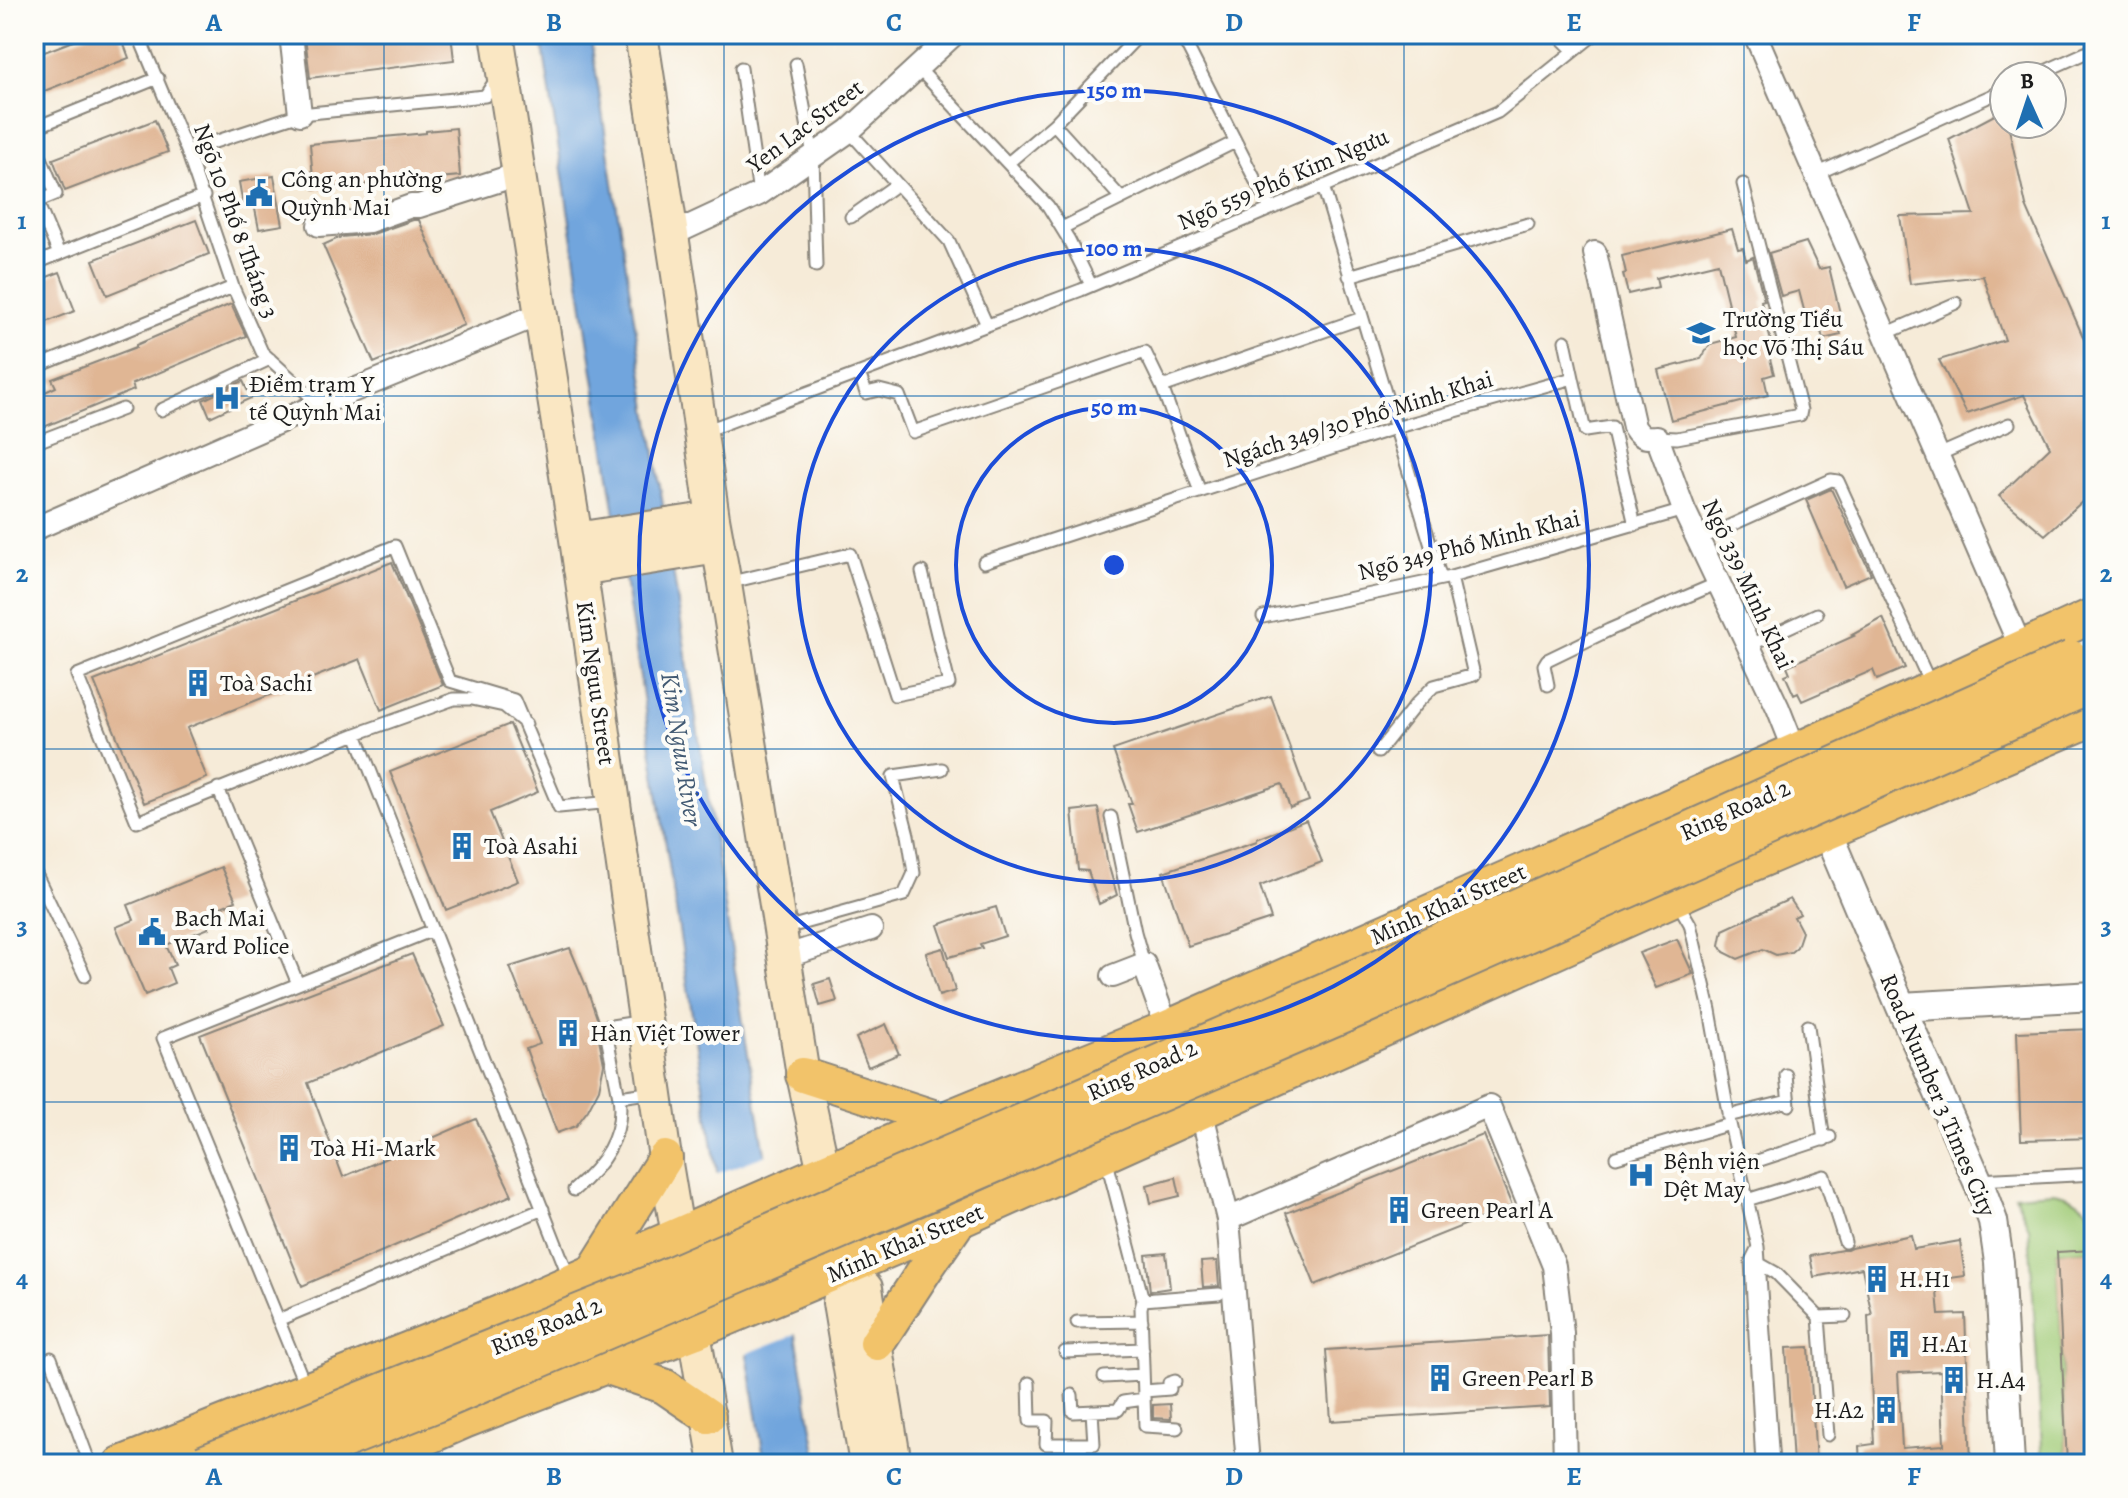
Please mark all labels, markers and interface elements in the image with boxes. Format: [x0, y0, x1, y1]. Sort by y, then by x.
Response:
text: A [205, 5, 223, 40]
text: B [546, 5, 562, 40]
text: C [886, 5, 902, 40]
text: D [1225, 5, 1243, 40]
text: E [1566, 5, 1582, 40]
text: F [1907, 5, 1921, 40]
north arrow [1988, 60, 2068, 140]
text: B [2019, 66, 2035, 96]
street label: Yen Lac Street [740, 72, 870, 181]
text: 150 m [1086, 74, 1142, 106]
street label: Ngõ 10 Phố 8 Tháng 3 [186, 119, 286, 323]
street label: Ngõ 559 Phố Kim Ngưu [1173, 120, 1393, 238]
place label: Công an phường Quỳnh Mai [281, 163, 443, 223]
public building icon: Công an phường Quỳnh Mai [244, 178, 274, 208]
text: 1 [17, 203, 27, 238]
text: 1 [2101, 203, 2111, 238]
text: 100 m [1085, 232, 1143, 264]
place label: Trường Tiểu học Võ Thị Sáu [1723, 303, 1864, 363]
school or university icon: Trường Tiểu học Võ Thị Sáu [1686, 318, 1716, 348]
street label: Ngách 349/30 Phố Minh Khai [1219, 363, 1497, 475]
place label: Điểm trạm Y tế Quỳnh Mai [249, 368, 382, 428]
hospital icon: Điểm trạm Y tế Quỳnh Mai [212, 383, 242, 413]
text: 50 m [1091, 391, 1137, 423]
street label: Ngõ 339 Minh Khai [1694, 494, 1802, 674]
street label: Ngõ 349 Phố Minh Khai [1354, 502, 1584, 588]
centre of rings [1100, 551, 1128, 579]
text: 2 [16, 556, 29, 591]
text: 2 [2100, 556, 2113, 591]
street label: Kim Nguu Street [569, 599, 623, 767]
place label: Toà Sachi [220, 667, 313, 699]
building icon: Toà Sachi [183, 668, 213, 698]
water label: Kim Nguu River [652, 670, 711, 830]
street label: Ring Road 2 [1675, 772, 1795, 848]
place label: Toà Asahi [484, 830, 578, 862]
building icon: Toà Asahi [447, 831, 477, 861]
street label: Minh Khai Street [1365, 855, 1531, 953]
place label: Bach Mai Ward Police [173, 902, 290, 962]
text: 3 [16, 908, 28, 943]
text: 3 [2100, 908, 2112, 943]
public building icon: Bach Mai Ward Police [137, 917, 167, 947]
street label: Road Number 3 Times City [1872, 969, 2004, 1222]
place label: Hàn Việt Tower [590, 1017, 740, 1049]
building icon: Hàn Việt Tower [553, 1018, 583, 1048]
street label: Ring Road 2 [1082, 1032, 1202, 1108]
place label: Toà Hi-Mark [311, 1132, 436, 1164]
building icon: Toà Hi-Mark [274, 1133, 304, 1163]
place label: Bệnh viện Dệt May [1663, 1145, 1760, 1205]
hospital icon: Bệnh viện Dệt May [1626, 1160, 1656, 1190]
place label: Green Pearl A [1421, 1194, 1554, 1226]
building icon: Green Pearl A [1384, 1195, 1414, 1225]
street label: Minh Khai Street [822, 1196, 988, 1290]
text: 4 [16, 1261, 28, 1296]
text: 4 [2100, 1261, 2112, 1296]
place label: H.H1 [1899, 1263, 1950, 1295]
building icon: H.H1 [1862, 1264, 1892, 1294]
street label: Ring Road 2 [486, 1289, 606, 1363]
place label: H.A1 [1921, 1328, 1968, 1360]
building icon: H.A1 [1884, 1329, 1914, 1359]
place label: Green Pearl B [1462, 1362, 1594, 1394]
building icon: Green Pearl B [1425, 1363, 1455, 1393]
place label: H.A4 [1976, 1364, 2026, 1396]
building icon: H.A4 [1939, 1365, 1969, 1395]
place label: H.A2 [1814, 1394, 1864, 1426]
building icon: H.A2 [1871, 1395, 1901, 1425]
text: A [205, 1459, 223, 1494]
text: B [546, 1459, 562, 1494]
text: C [886, 1459, 902, 1494]
text: D [1225, 1459, 1243, 1494]
text: E [1566, 1459, 1582, 1494]
text: F [1907, 1459, 1921, 1494]

